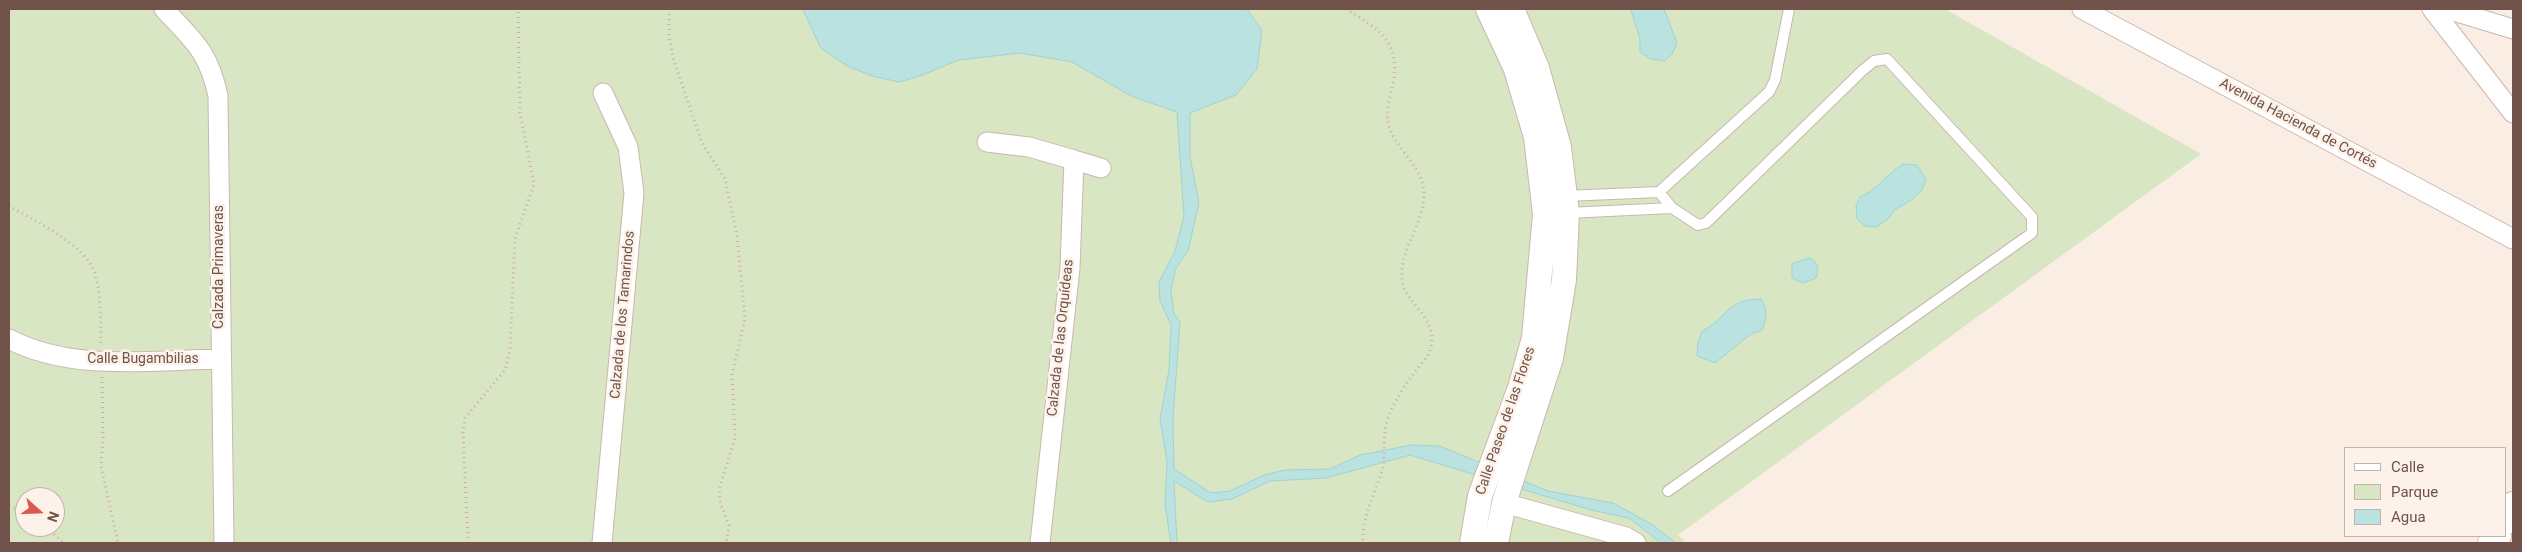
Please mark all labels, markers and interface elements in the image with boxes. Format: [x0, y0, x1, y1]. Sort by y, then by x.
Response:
street label: Avenida Hacienda de Cortés [2216, 75, 2380, 173]
street label: Calzada Primaveras [211, 205, 227, 329]
street label: Calzada de los Tamarindos [607, 230, 639, 400]
street label: Calzada de las Orquídeas [1044, 259, 1078, 417]
street label: Calle Paseo de las Flores [1473, 345, 1539, 497]
street label: Calle Bugambilias [87, 351, 199, 367]
legend [2344, 447, 2507, 537]
text: Calle [2391, 458, 2424, 476]
text: Parque [2391, 483, 2438, 501]
north arrow [15, 487, 65, 537]
text: Agua [2391, 508, 2426, 526]
text: N [44, 509, 62, 524]

